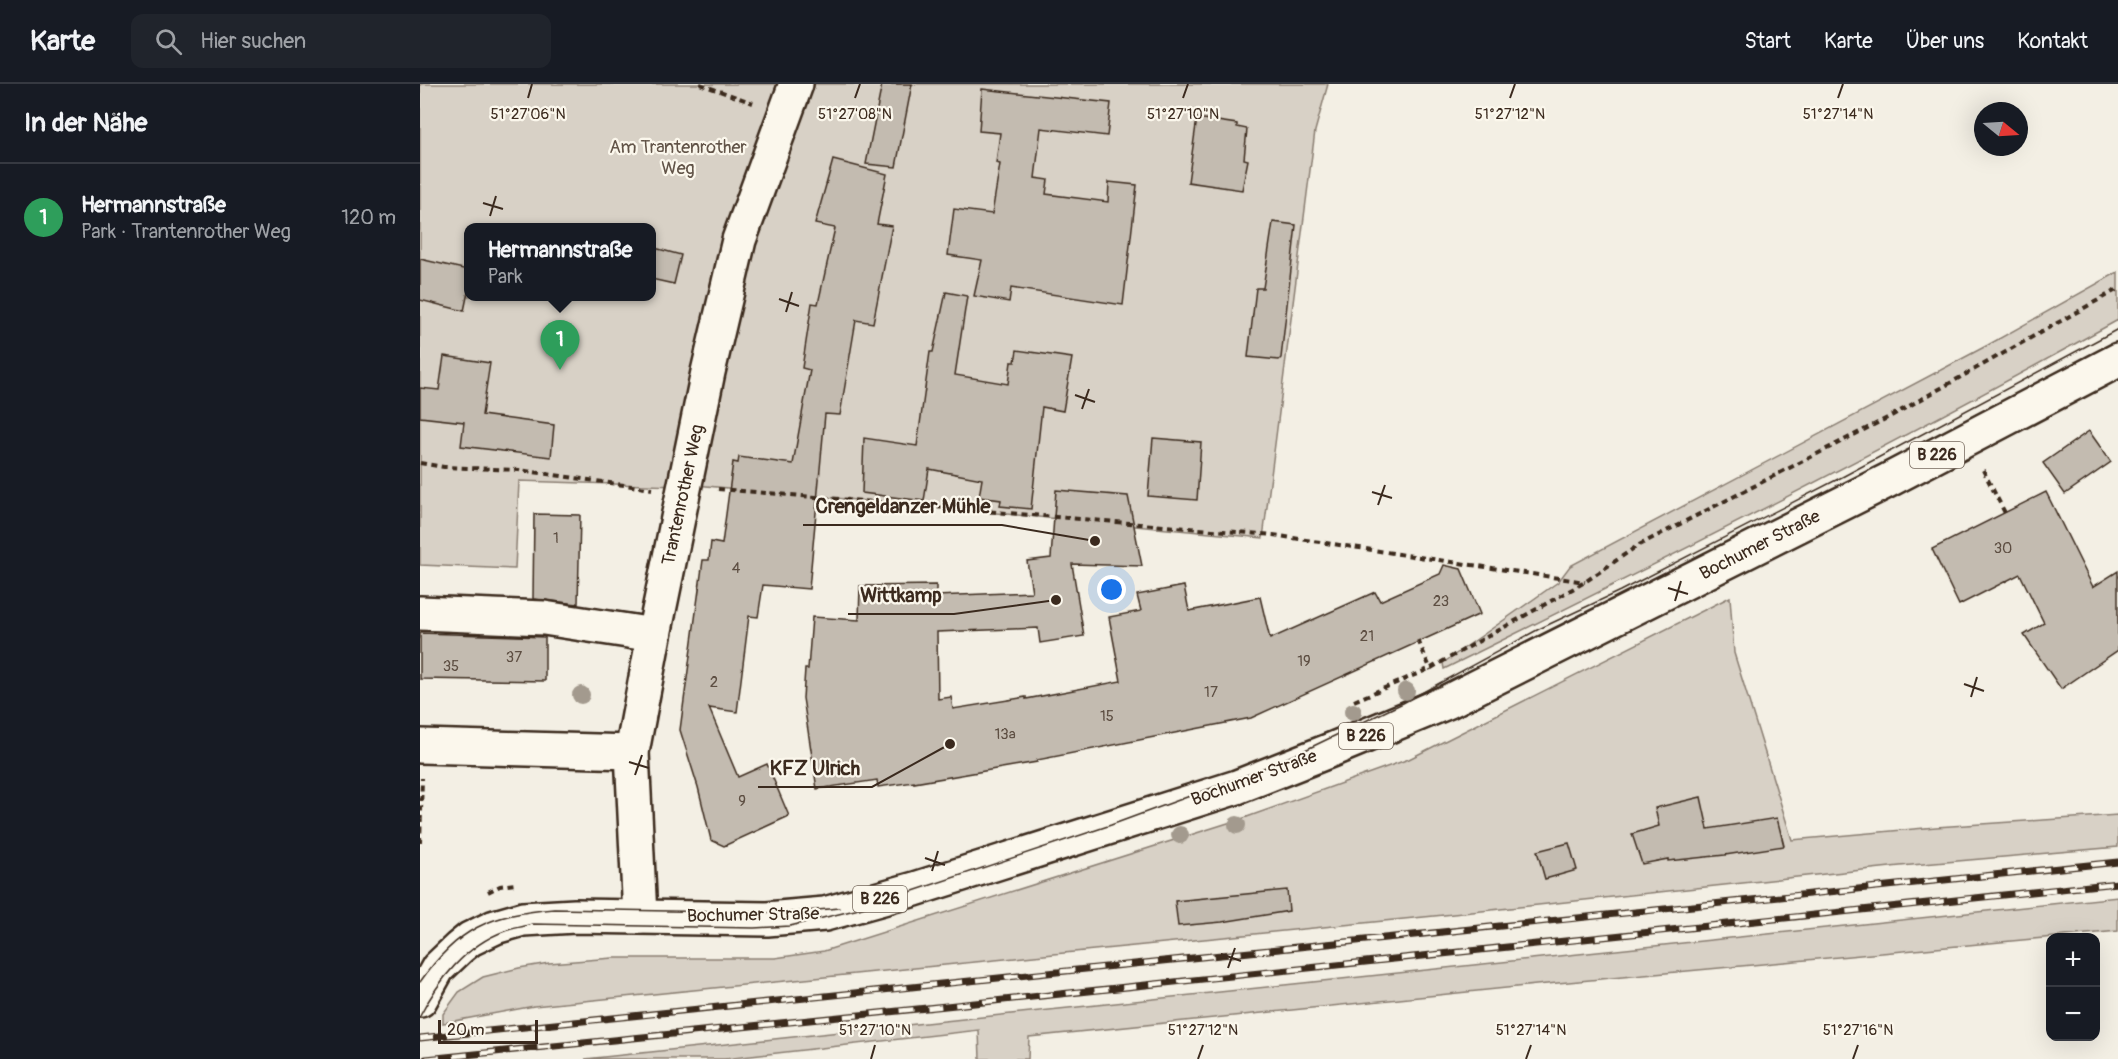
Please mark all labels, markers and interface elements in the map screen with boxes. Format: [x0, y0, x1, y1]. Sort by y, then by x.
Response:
search box [131, 14, 551, 68]
text: Karte [30, 24, 95, 59]
icon: search [152, 25, 185, 58]
text: Hier suchen [200, 27, 306, 55]
text: Start [1745, 28, 1791, 55]
text: Karte [1824, 28, 1873, 55]
text: Über uns [1906, 28, 1984, 55]
text: Kontakt [2017, 28, 2088, 55]
north arrow [1974, 102, 2028, 156]
text: 51°27'06"N [490, 105, 566, 124]
text: 51°27'08"N [818, 105, 892, 124]
text: 51°27'10"N [1147, 105, 1219, 124]
text: 51°27'12"N [1475, 105, 1545, 124]
text: 51°27'14"N [1803, 105, 1873, 124]
text: In der Nähe [24, 107, 147, 139]
park label: Am Trantenrother Weg [609, 136, 747, 180]
text: Hermannstraße [81, 191, 226, 219]
text: 1 [40, 205, 47, 230]
text: 120 m [341, 205, 396, 230]
text: Park · Trantenrother Weg [81, 219, 291, 244]
popup [464, 223, 656, 301]
text: Hermannstraße [488, 236, 632, 264]
text: Park [488, 264, 523, 289]
pin: 1 [540, 320, 580, 370]
street label: Trantenrother Weg [657, 422, 709, 568]
road number: B 226 [1910, 442, 1964, 468]
callout: Crengeldanzer Mühle [803, 487, 1002, 525]
text: Crengeldanzer Mühle [816, 494, 992, 519]
street label: Bochumer Straße [1696, 505, 1824, 585]
house number: 1 [553, 529, 559, 548]
house number: 30 [1994, 539, 2012, 558]
house number: 4 [732, 559, 741, 578]
your location [1097, 575, 1126, 604]
callout: Wittkamp [848, 576, 954, 614]
text: Wittkamp [860, 583, 942, 608]
house number: 23 [1433, 592, 1449, 611]
house number: 21 [1360, 627, 1374, 646]
house number: 37 [506, 648, 522, 667]
house number: 19 [1297, 652, 1311, 671]
house number: 35 [443, 657, 459, 676]
house number: 2 [710, 673, 718, 692]
house number: 17 [1204, 683, 1218, 702]
house number: 15 [1100, 707, 1114, 726]
road number: B 226 [1339, 723, 1393, 749]
house number: 13a [994, 725, 1016, 744]
street label: Bochumer Straße [1188, 745, 1320, 811]
callout: KFZ Ulrich [758, 749, 872, 787]
text: KFZ Ulrich [770, 756, 860, 781]
house number: 9 [738, 792, 746, 811]
road number: B 226 [853, 886, 907, 912]
street label: Bochumer Straße [687, 902, 820, 928]
map controls [2046, 933, 2100, 1041]
button: + [2046, 933, 2100, 987]
button: − [2046, 987, 2100, 1041]
scale bar [438, 1017, 538, 1044]
text: 20 m [447, 1020, 485, 1040]
text: 51°27'10"N [839, 1021, 911, 1040]
text: 51°27'12"N [1168, 1021, 1238, 1040]
text: 51°27'14"N [1496, 1021, 1566, 1040]
text: 51°27'16"N [1823, 1021, 1893, 1040]

